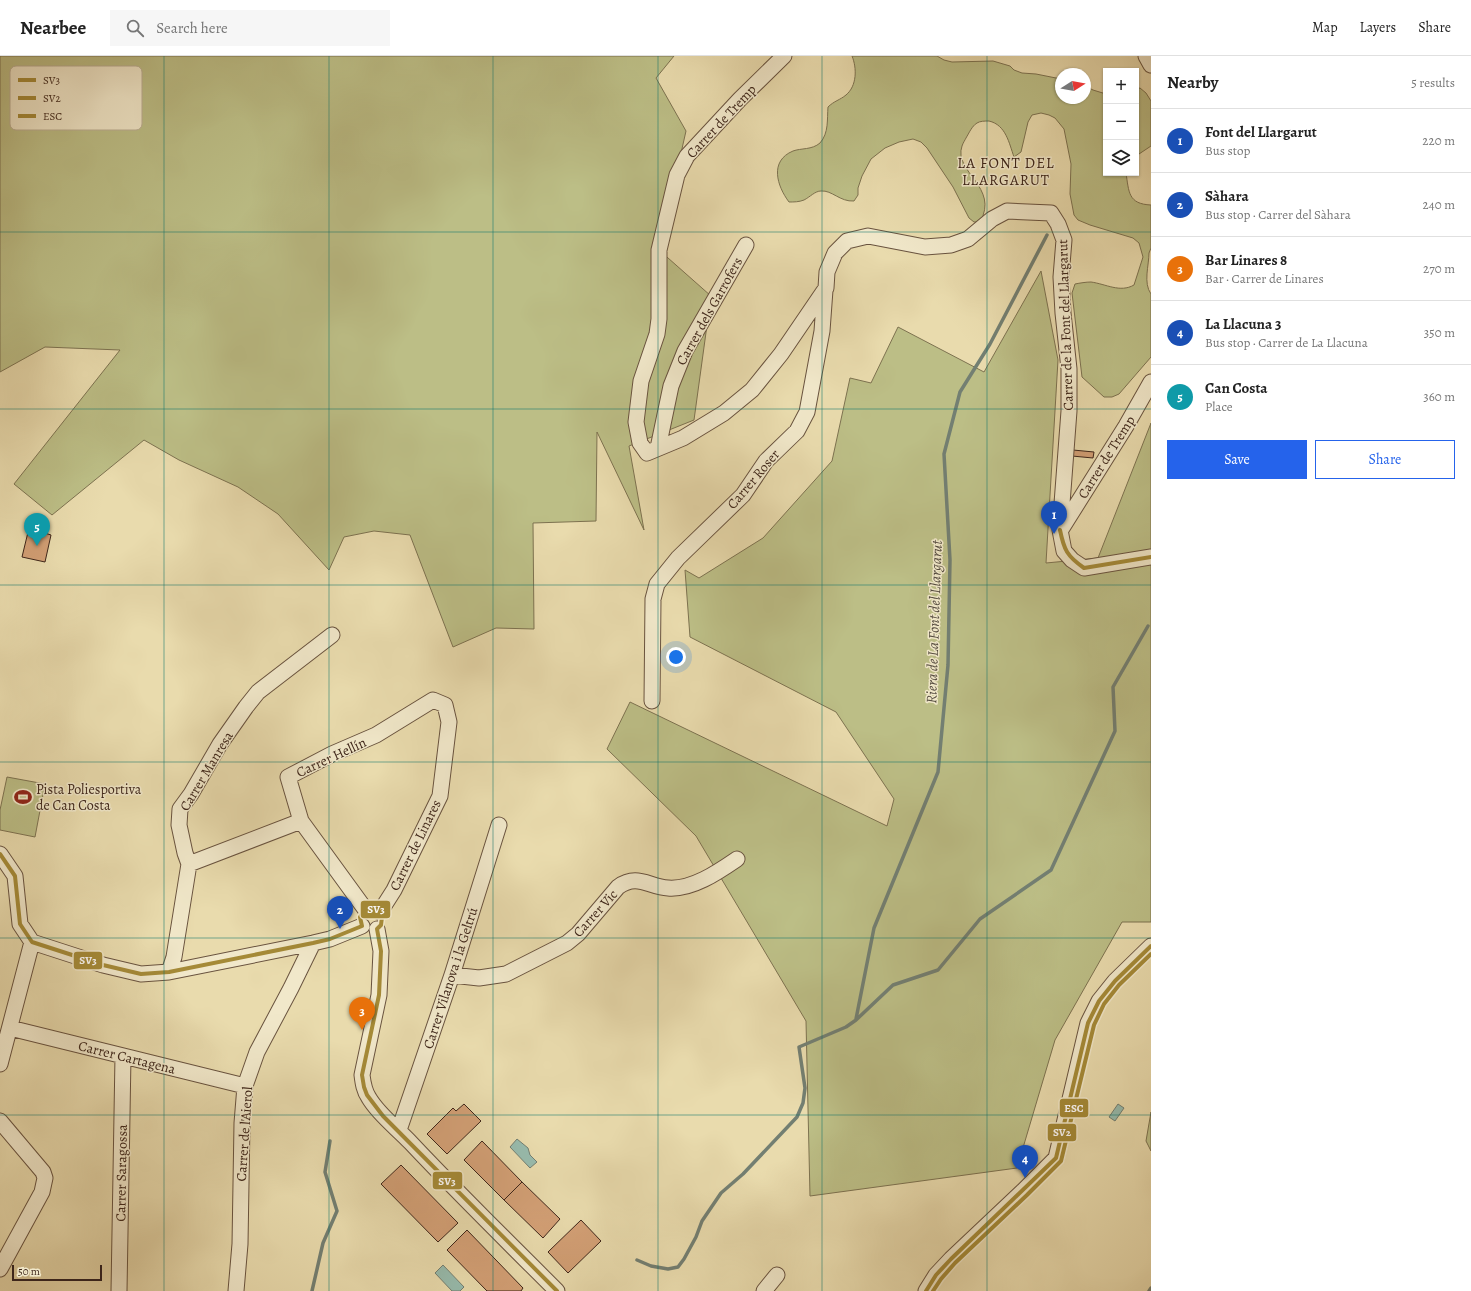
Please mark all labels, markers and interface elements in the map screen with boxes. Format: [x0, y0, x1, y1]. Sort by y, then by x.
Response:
search box [110, 10, 390, 46]
text: Nearbee [20, 15, 86, 41]
icon: search [124, 17, 146, 39]
text: Search here [156, 18, 228, 38]
text: Map [1312, 18, 1338, 37]
text: Layers [1360, 18, 1396, 37]
text: Share [1418, 18, 1451, 37]
legend [10, 66, 142, 130]
north arrow [1055, 68, 1091, 104]
map controls [1103, 68, 1139, 176]
button: + [1103, 68, 1139, 104]
text: Nearby [1167, 71, 1218, 94]
text: SV3 [43, 73, 60, 88]
text: 5 results [1411, 74, 1455, 91]
street label: Carrer de Tremp [682, 80, 761, 162]
text: SV2 [43, 91, 61, 106]
button: − [1103, 104, 1139, 140]
text: ESC [43, 109, 62, 124]
text: Font del Llargarut [1205, 122, 1317, 142]
text: 1 [1178, 132, 1182, 149]
text: 220 m [1422, 132, 1455, 149]
button: layers [1103, 140, 1139, 176]
text: Bus stop [1205, 142, 1250, 159]
district label: LA FONT DEL LLARGARUT [957, 153, 1055, 190]
text: Sàhara [1205, 186, 1249, 206]
text: 2 [1177, 196, 1183, 213]
text: 240 m [1423, 196, 1455, 213]
text: Bus stop · Carrer del Sàhara [1205, 206, 1351, 223]
street label: Carrer de la Font del Llargarut [1053, 239, 1078, 411]
text: Bar Linares 8 [1205, 250, 1287, 270]
street label: Carrer dels Garrofers [672, 254, 747, 369]
text: 3 [1177, 260, 1183, 277]
text: 270 m [1423, 260, 1455, 277]
text: Bar · Carrer de Linares [1205, 270, 1324, 287]
text: La Llacuna 3 [1205, 314, 1281, 334]
text: 4 [1177, 324, 1183, 341]
text: 350 m [1424, 324, 1455, 341]
text: Bus stop · Carrer de La Llacuna [1205, 334, 1368, 351]
text: Can Costa [1205, 378, 1268, 398]
text: 5 [1177, 388, 1183, 405]
text: 360 m [1423, 388, 1455, 405]
text: Place [1205, 398, 1233, 415]
street label: Carrer de Tremp [1073, 412, 1140, 502]
button: Save [1167, 440, 1307, 479]
button: Share [1315, 440, 1455, 479]
street label: Carrer Roser [723, 445, 784, 513]
pin: 1 [1041, 501, 1067, 534]
pin: 5 [24, 513, 50, 546]
water label: Riera de La Font del Llargarut [921, 539, 947, 704]
your location [666, 647, 686, 667]
street label: Carrer Manresa [175, 727, 238, 815]
street label: Carrer Hellín [293, 733, 370, 782]
place label: Pista Poliesportiva de Can Costa [36, 780, 142, 815]
sports icon: Pista Poliesportiva de Can Costa [13, 787, 33, 807]
street label: Carrer de Linares [385, 796, 446, 894]
street label: Carrer Vic [569, 885, 622, 941]
pin: 2 [327, 896, 353, 929]
line badge: SV3 [360, 900, 391, 919]
text: SV3 [367, 902, 385, 917]
street label: Carrer Vilanova i la Geltrú [419, 905, 482, 1051]
line badge: SV3 [73, 951, 103, 970]
text: SV3 [79, 953, 97, 968]
pin: 3 [349, 997, 375, 1030]
street label: Carrer Cartagena [76, 1036, 178, 1079]
street label: Carrer de l'Aierol [232, 1085, 257, 1182]
line badge: ESC [1059, 1098, 1089, 1118]
text: ESC [1064, 1101, 1084, 1116]
line badge: SV2 [1047, 1123, 1077, 1142]
street label: Carrer Saragossa [111, 1124, 132, 1222]
text: SV2 [1053, 1125, 1072, 1140]
pin: 4 [1012, 1145, 1038, 1178]
line badge: SV3 [432, 1171, 463, 1190]
text: SV3 [438, 1174, 456, 1189]
scale bar [12, 1263, 102, 1282]
text: 50 m [18, 1264, 40, 1279]

